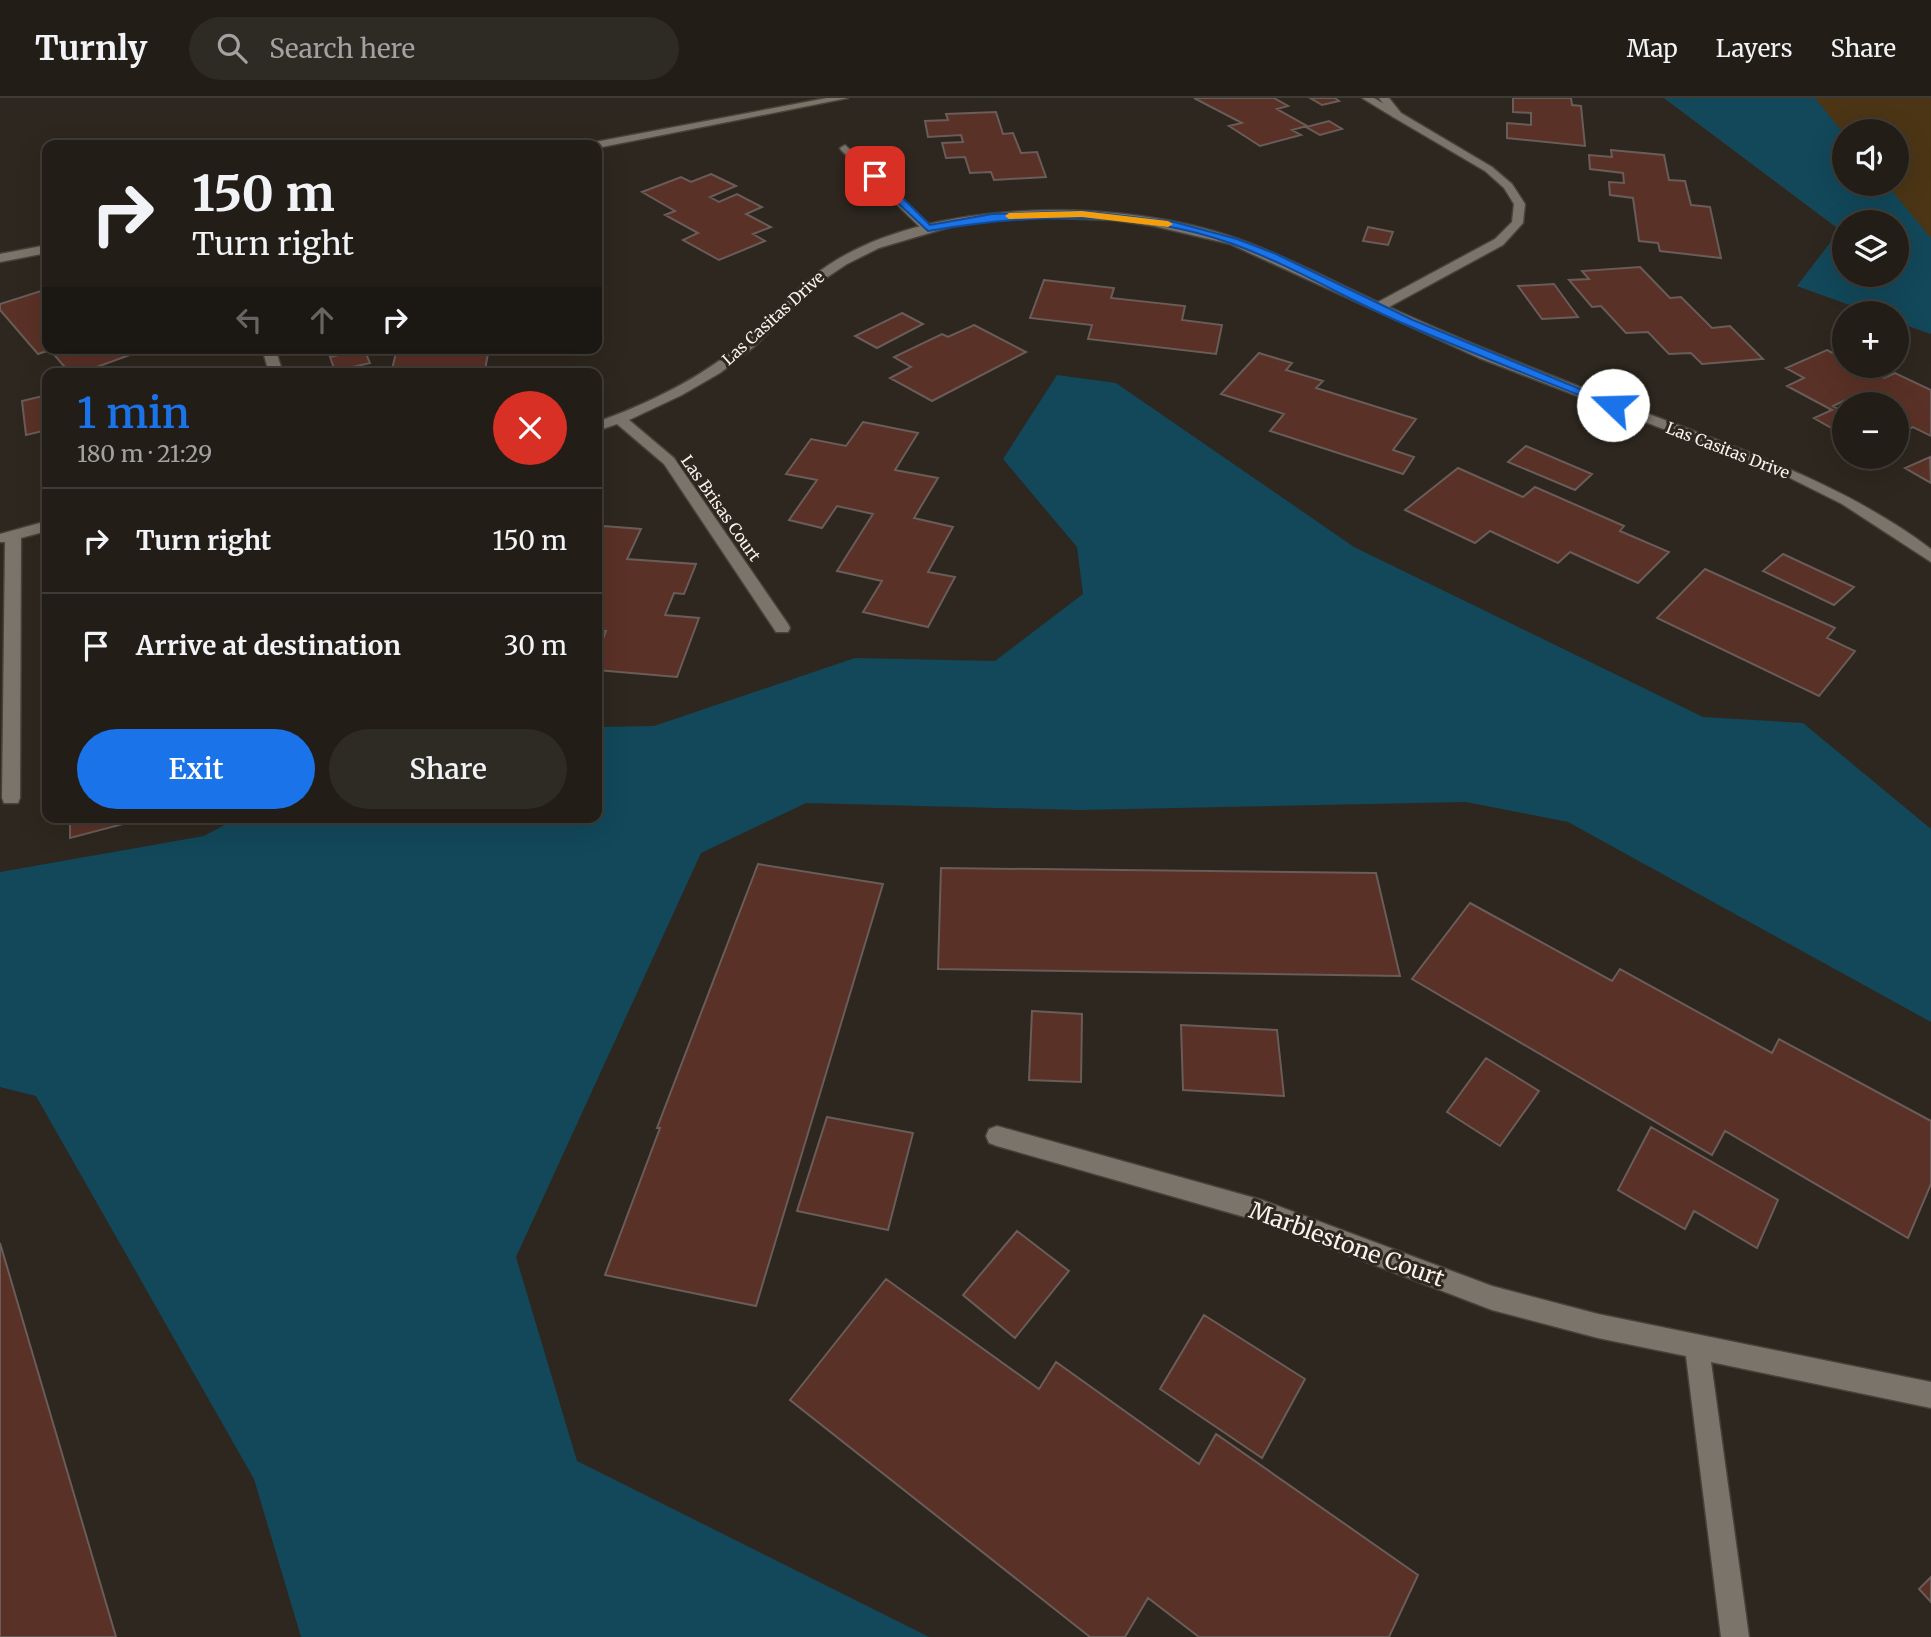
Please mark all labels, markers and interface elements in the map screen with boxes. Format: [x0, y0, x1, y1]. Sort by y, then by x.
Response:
search box [189, 17, 679, 80]
text: Turnly [35, 28, 147, 69]
icon: search [213, 29, 251, 67]
text: Search here [269, 32, 415, 65]
text: Map [1627, 33, 1678, 64]
text: Layers [1716, 33, 1792, 64]
text: Share [1830, 33, 1896, 64]
map controls [1832, 119, 1909, 469]
button: sound [1832, 119, 1909, 196]
pin [845, 146, 905, 206]
icon: arrive [856, 157, 894, 195]
text: 150 m [192, 163, 335, 224]
icon: right [77, 168, 168, 259]
button: layers [1832, 210, 1909, 287]
text: Turn right [192, 224, 354, 264]
street label: Las Casitas Drive [718, 267, 828, 369]
icon: left [230, 301, 268, 339]
icon: ahead [303, 301, 341, 339]
icon: right [376, 301, 414, 339]
button: + [1832, 301, 1909, 378]
position arrow [1576, 368, 1650, 442]
text: 1 min [77, 387, 190, 439]
button: close [493, 391, 567, 465]
button: − [1832, 392, 1909, 469]
street label: Las Casitas Drive [1663, 417, 1793, 483]
text: 180 m · 21:29 [77, 439, 212, 468]
street label: Las Brisas Court [677, 451, 766, 566]
icon: right [77, 522, 115, 560]
text: Turn right [136, 524, 271, 557]
text: 150 m [493, 524, 567, 557]
icon: arrive [77, 627, 115, 665]
text: Arrive at destination [136, 629, 401, 662]
text: 30 m [504, 629, 567, 662]
button: Exit [77, 729, 315, 809]
button: Share [329, 729, 567, 809]
street label: Marblestone Court [1245, 1195, 1449, 1293]

